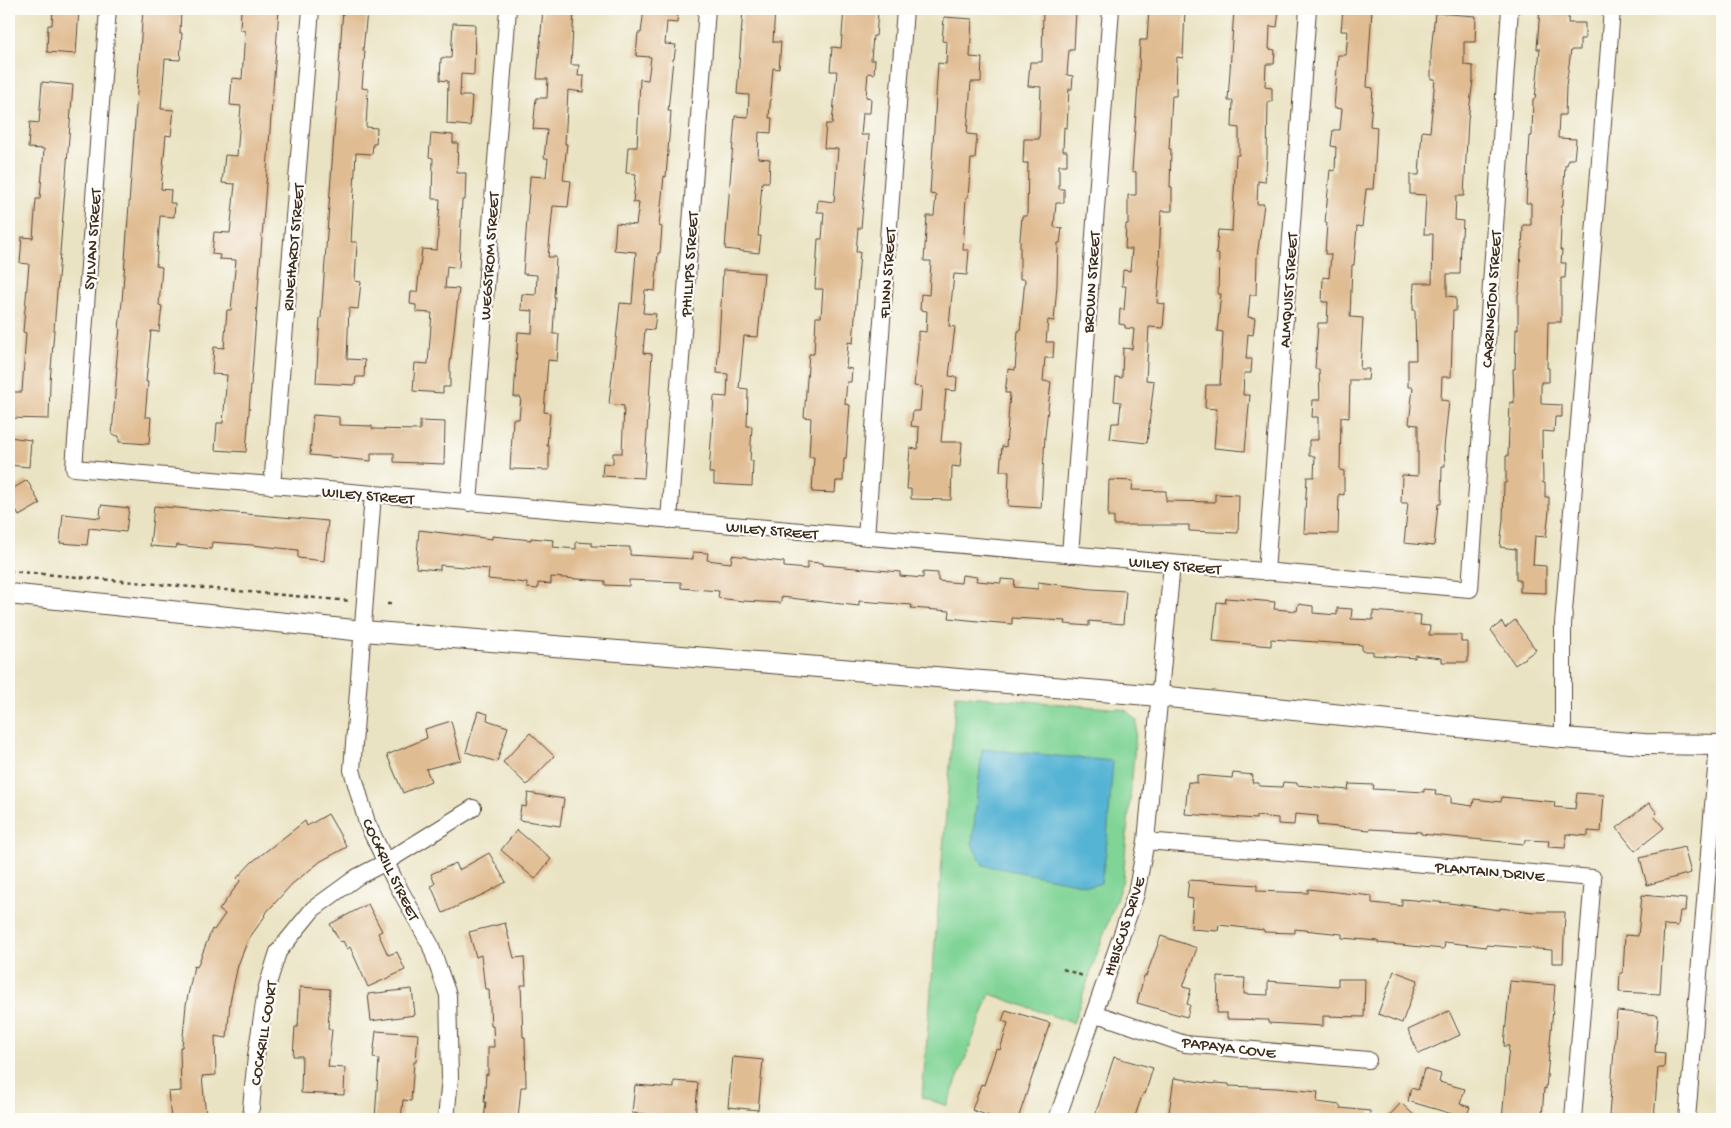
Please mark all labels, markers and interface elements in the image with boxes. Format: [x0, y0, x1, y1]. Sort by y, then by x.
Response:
street label: RINEHARDT STREET [280, 182, 311, 312]
street label: SYLVAN STREET [81, 187, 108, 290]
street label: WEGSTROM STREET [478, 191, 505, 321]
street label: PHILLIPS STREET [678, 210, 705, 319]
street label: FLINN STREET [877, 227, 902, 320]
street label: CARRINGTON STREET [1479, 229, 1508, 368]
street label: BROWN STREET [1080, 230, 1107, 335]
street label: ALMQUIST STREET [1277, 231, 1304, 349]
street label: WILEY STREET [321, 484, 415, 511]
street label: WILEY STREET [725, 519, 819, 546]
street label: WILEY STREET [1128, 554, 1222, 581]
street label: COCKRILL STREET [356, 816, 422, 926]
street label: PLANTAIN DRIVE [1433, 859, 1546, 888]
street label: HIBISCUS DRIVE [1101, 874, 1152, 979]
street label: COCKRILL COURT [248, 979, 283, 1087]
street label: PAPAYA COVE [1180, 1034, 1278, 1065]

